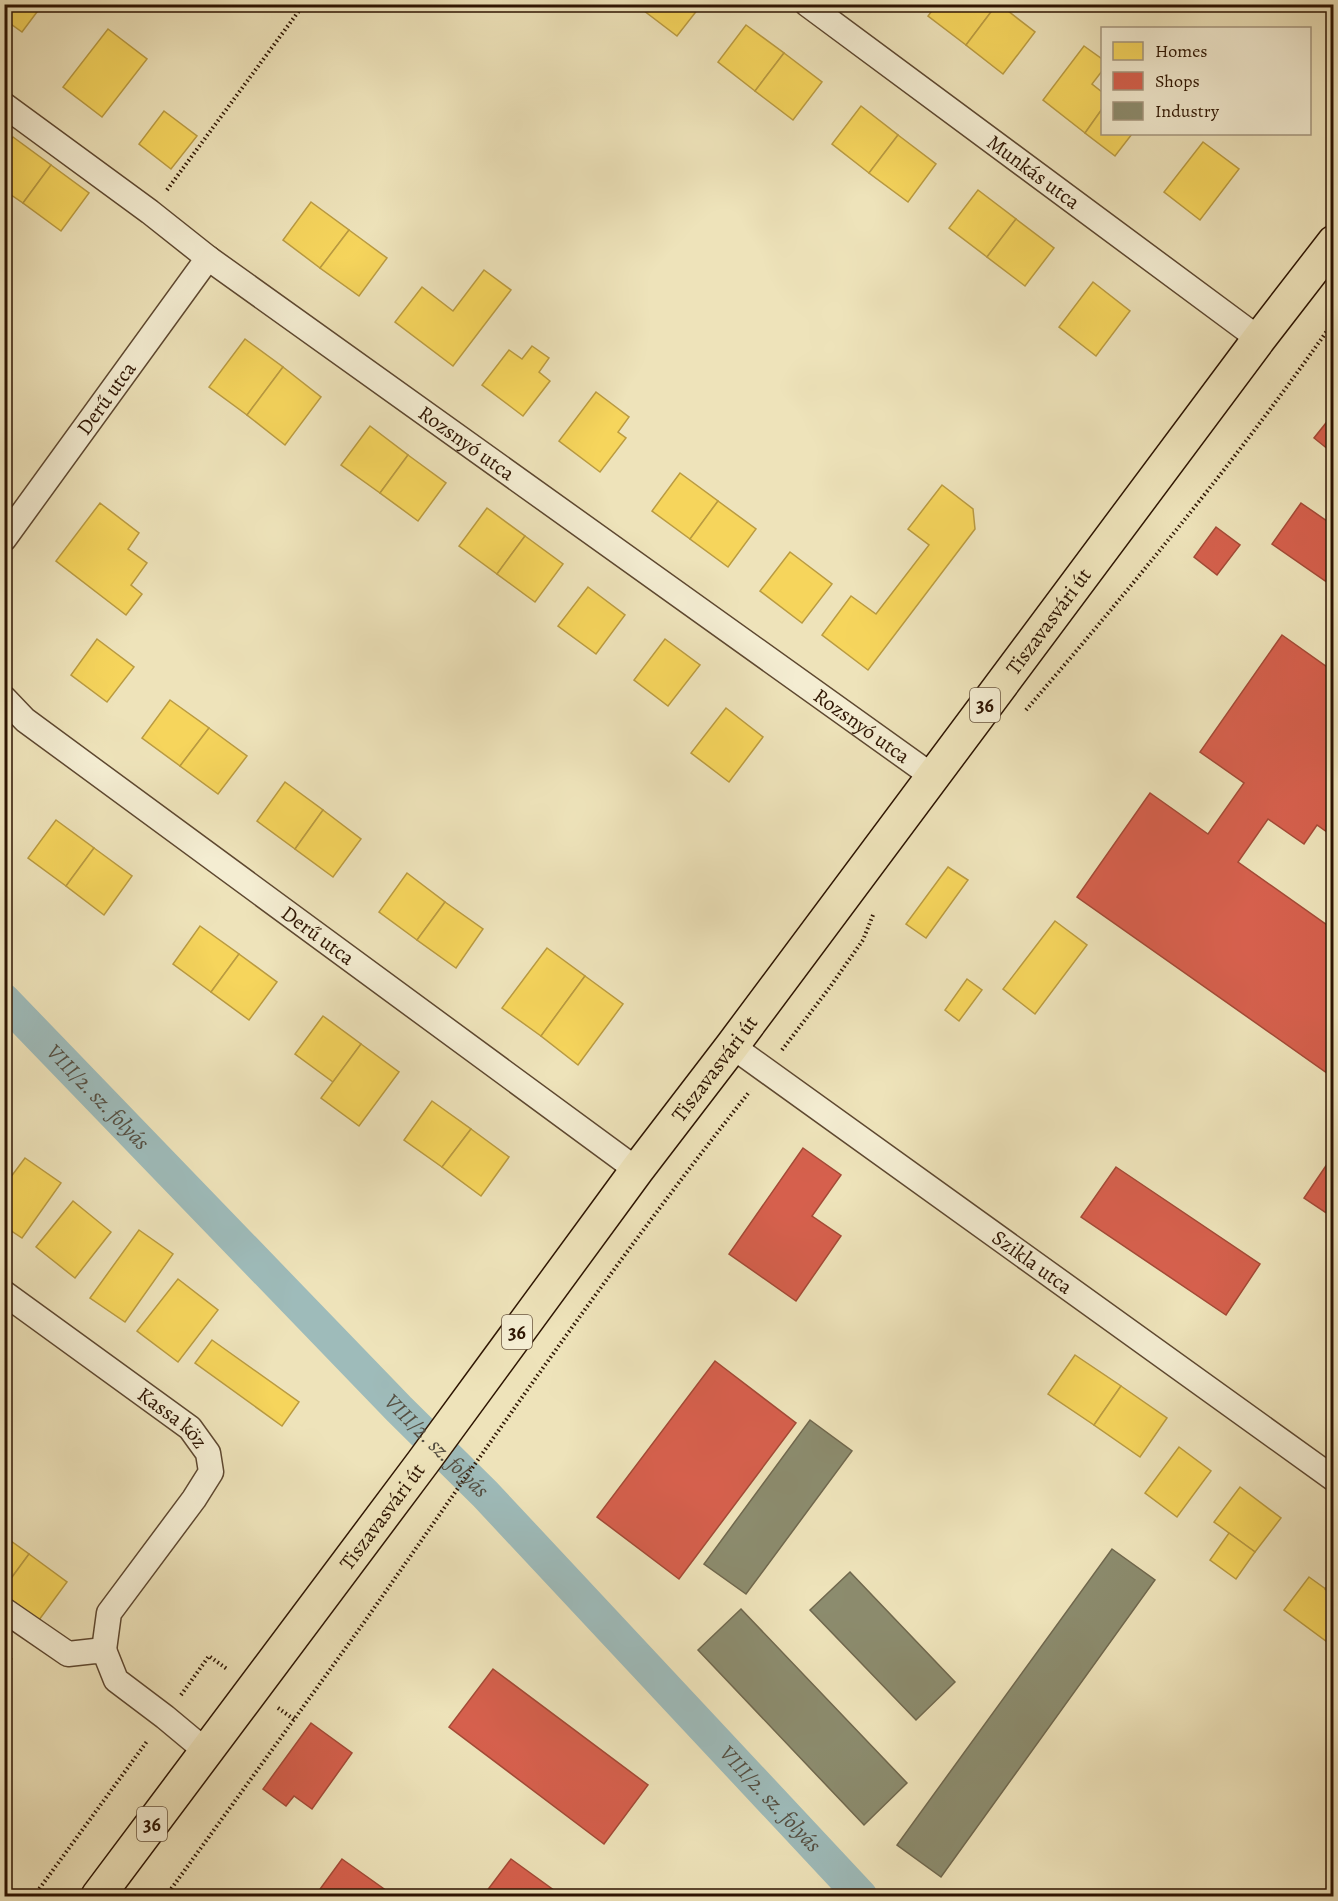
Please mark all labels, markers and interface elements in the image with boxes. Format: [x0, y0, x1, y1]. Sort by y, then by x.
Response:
legend [1101, 27, 1311, 135]
text: Homes [1155, 39, 1207, 63]
text: Shops [1155, 69, 1200, 93]
text: Industry [1155, 99, 1220, 123]
street label: Munkás utca [981, 128, 1086, 216]
street label: Derű utca [70, 356, 143, 441]
street label: Rozsnyó utca [413, 399, 521, 487]
street label: Tiszavasvári út [999, 562, 1098, 681]
street label: Rozsnyó utca [808, 682, 916, 770]
road number: 36 [970, 688, 1000, 722]
street label: Derű utca [276, 899, 360, 972]
street label: Tiszavasvári út [665, 1010, 764, 1127]
water label: VIII/2. sz. folyás [40, 1038, 156, 1157]
street label: Szikla utca [986, 1224, 1078, 1301]
road number: 36 [502, 1315, 532, 1349]
street label: Kassa köz [132, 1380, 214, 1454]
water label: VIII/2. sz. folyás [377, 1387, 496, 1505]
street label: Tiszavasvári út [333, 1457, 431, 1576]
water label: VIII/2. sz. folyás [713, 1739, 828, 1859]
road number: 36 [137, 1807, 167, 1841]

